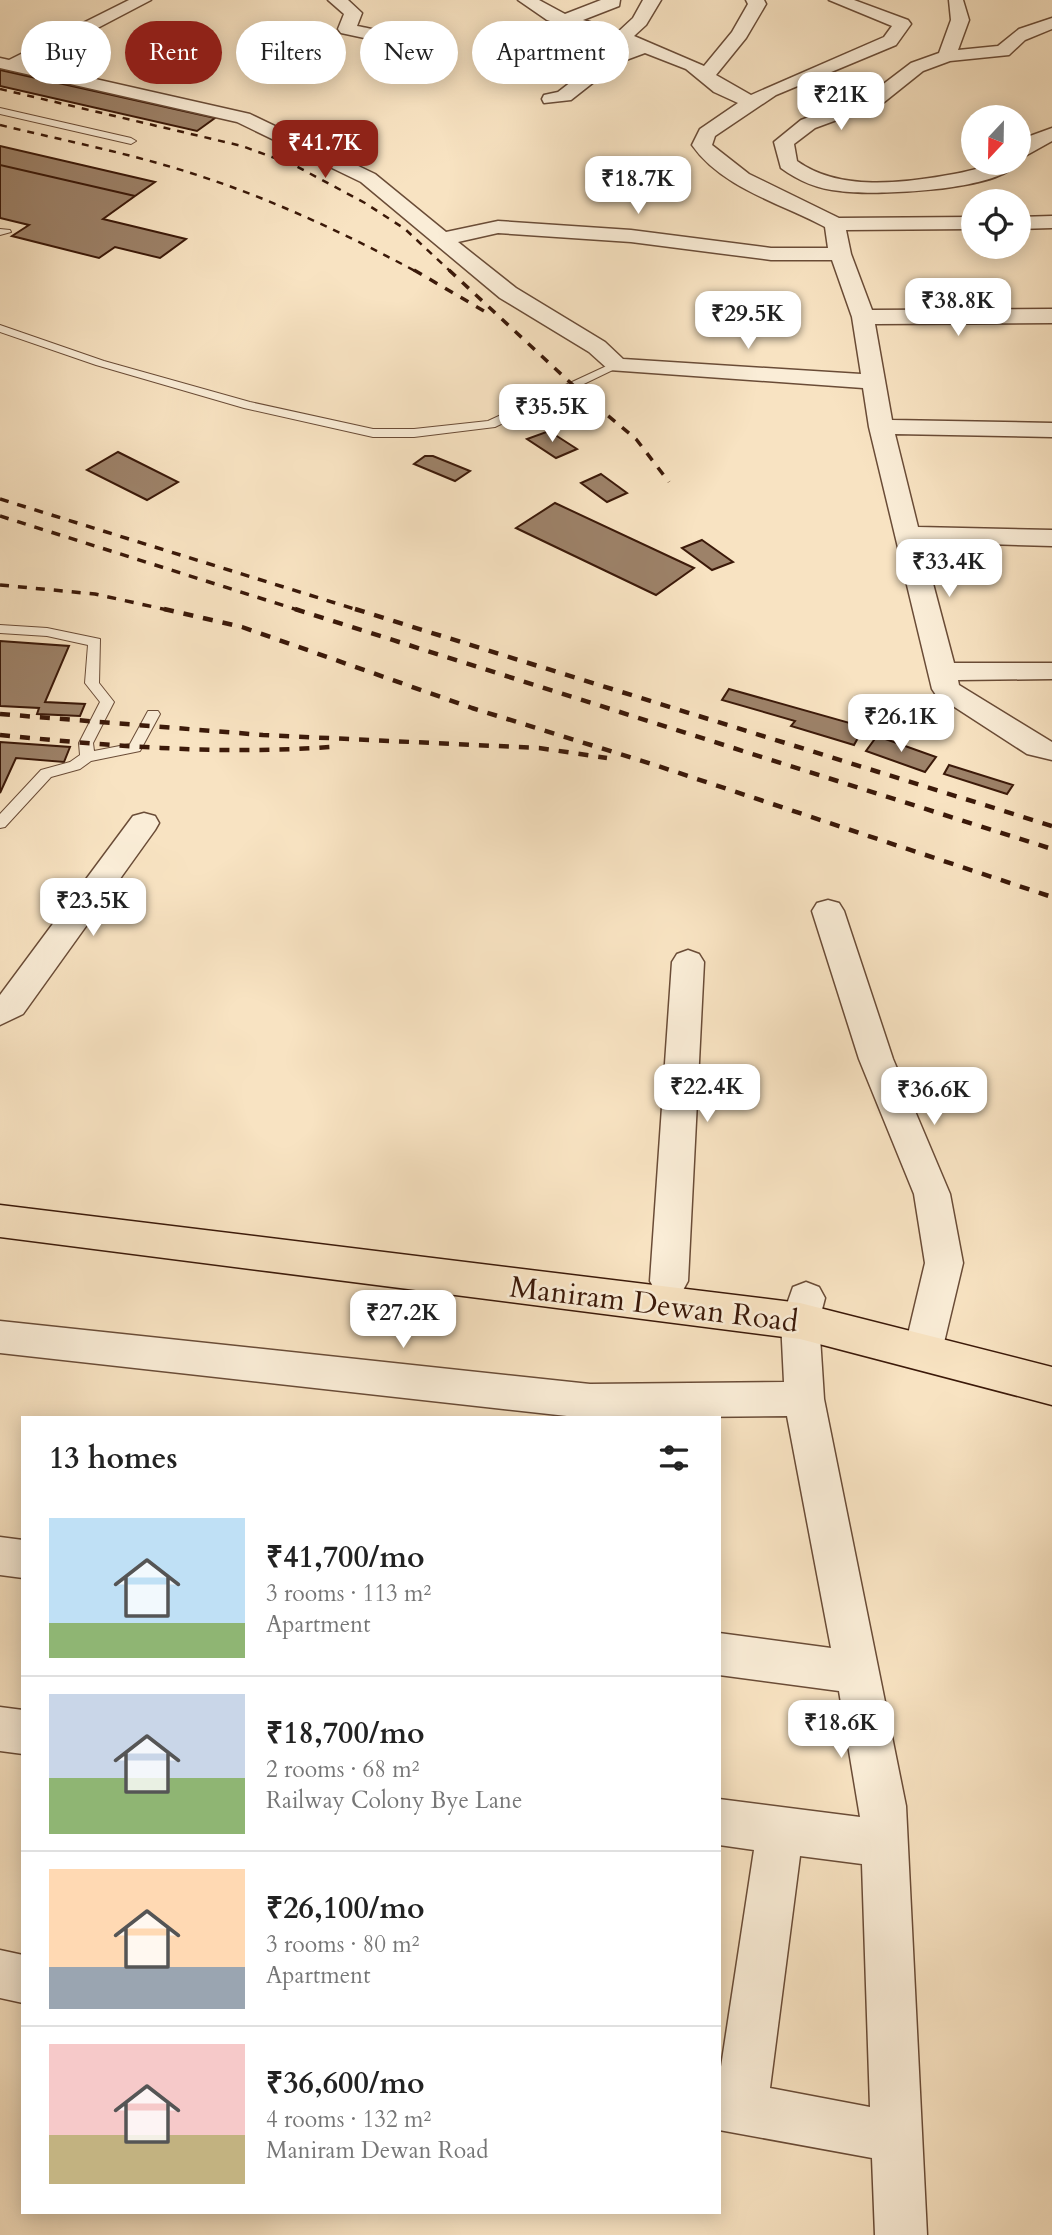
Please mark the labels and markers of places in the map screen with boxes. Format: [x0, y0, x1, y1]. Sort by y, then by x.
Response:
pin: ₹21K [800, 72, 882, 132]
pin: ₹41.7K [268, 120, 382, 180]
pin: ₹18.7K [581, 156, 695, 216]
pin: ₹38.8K [901, 278, 1015, 338]
pin: ₹29.5K [691, 292, 805, 351]
pin: ₹35.5K [495, 384, 609, 444]
pin: ₹33.4K [892, 540, 1006, 599]
pin: ₹26.1K [844, 694, 958, 754]
pin: ₹23.5K [36, 878, 150, 938]
pin: ₹22.4K [650, 1064, 764, 1124]
pin: ₹36.6K [877, 1068, 991, 1127]
pin: ₹27.2K [346, 1290, 460, 1350]
pin: ₹18.6K [784, 1700, 898, 1760]

